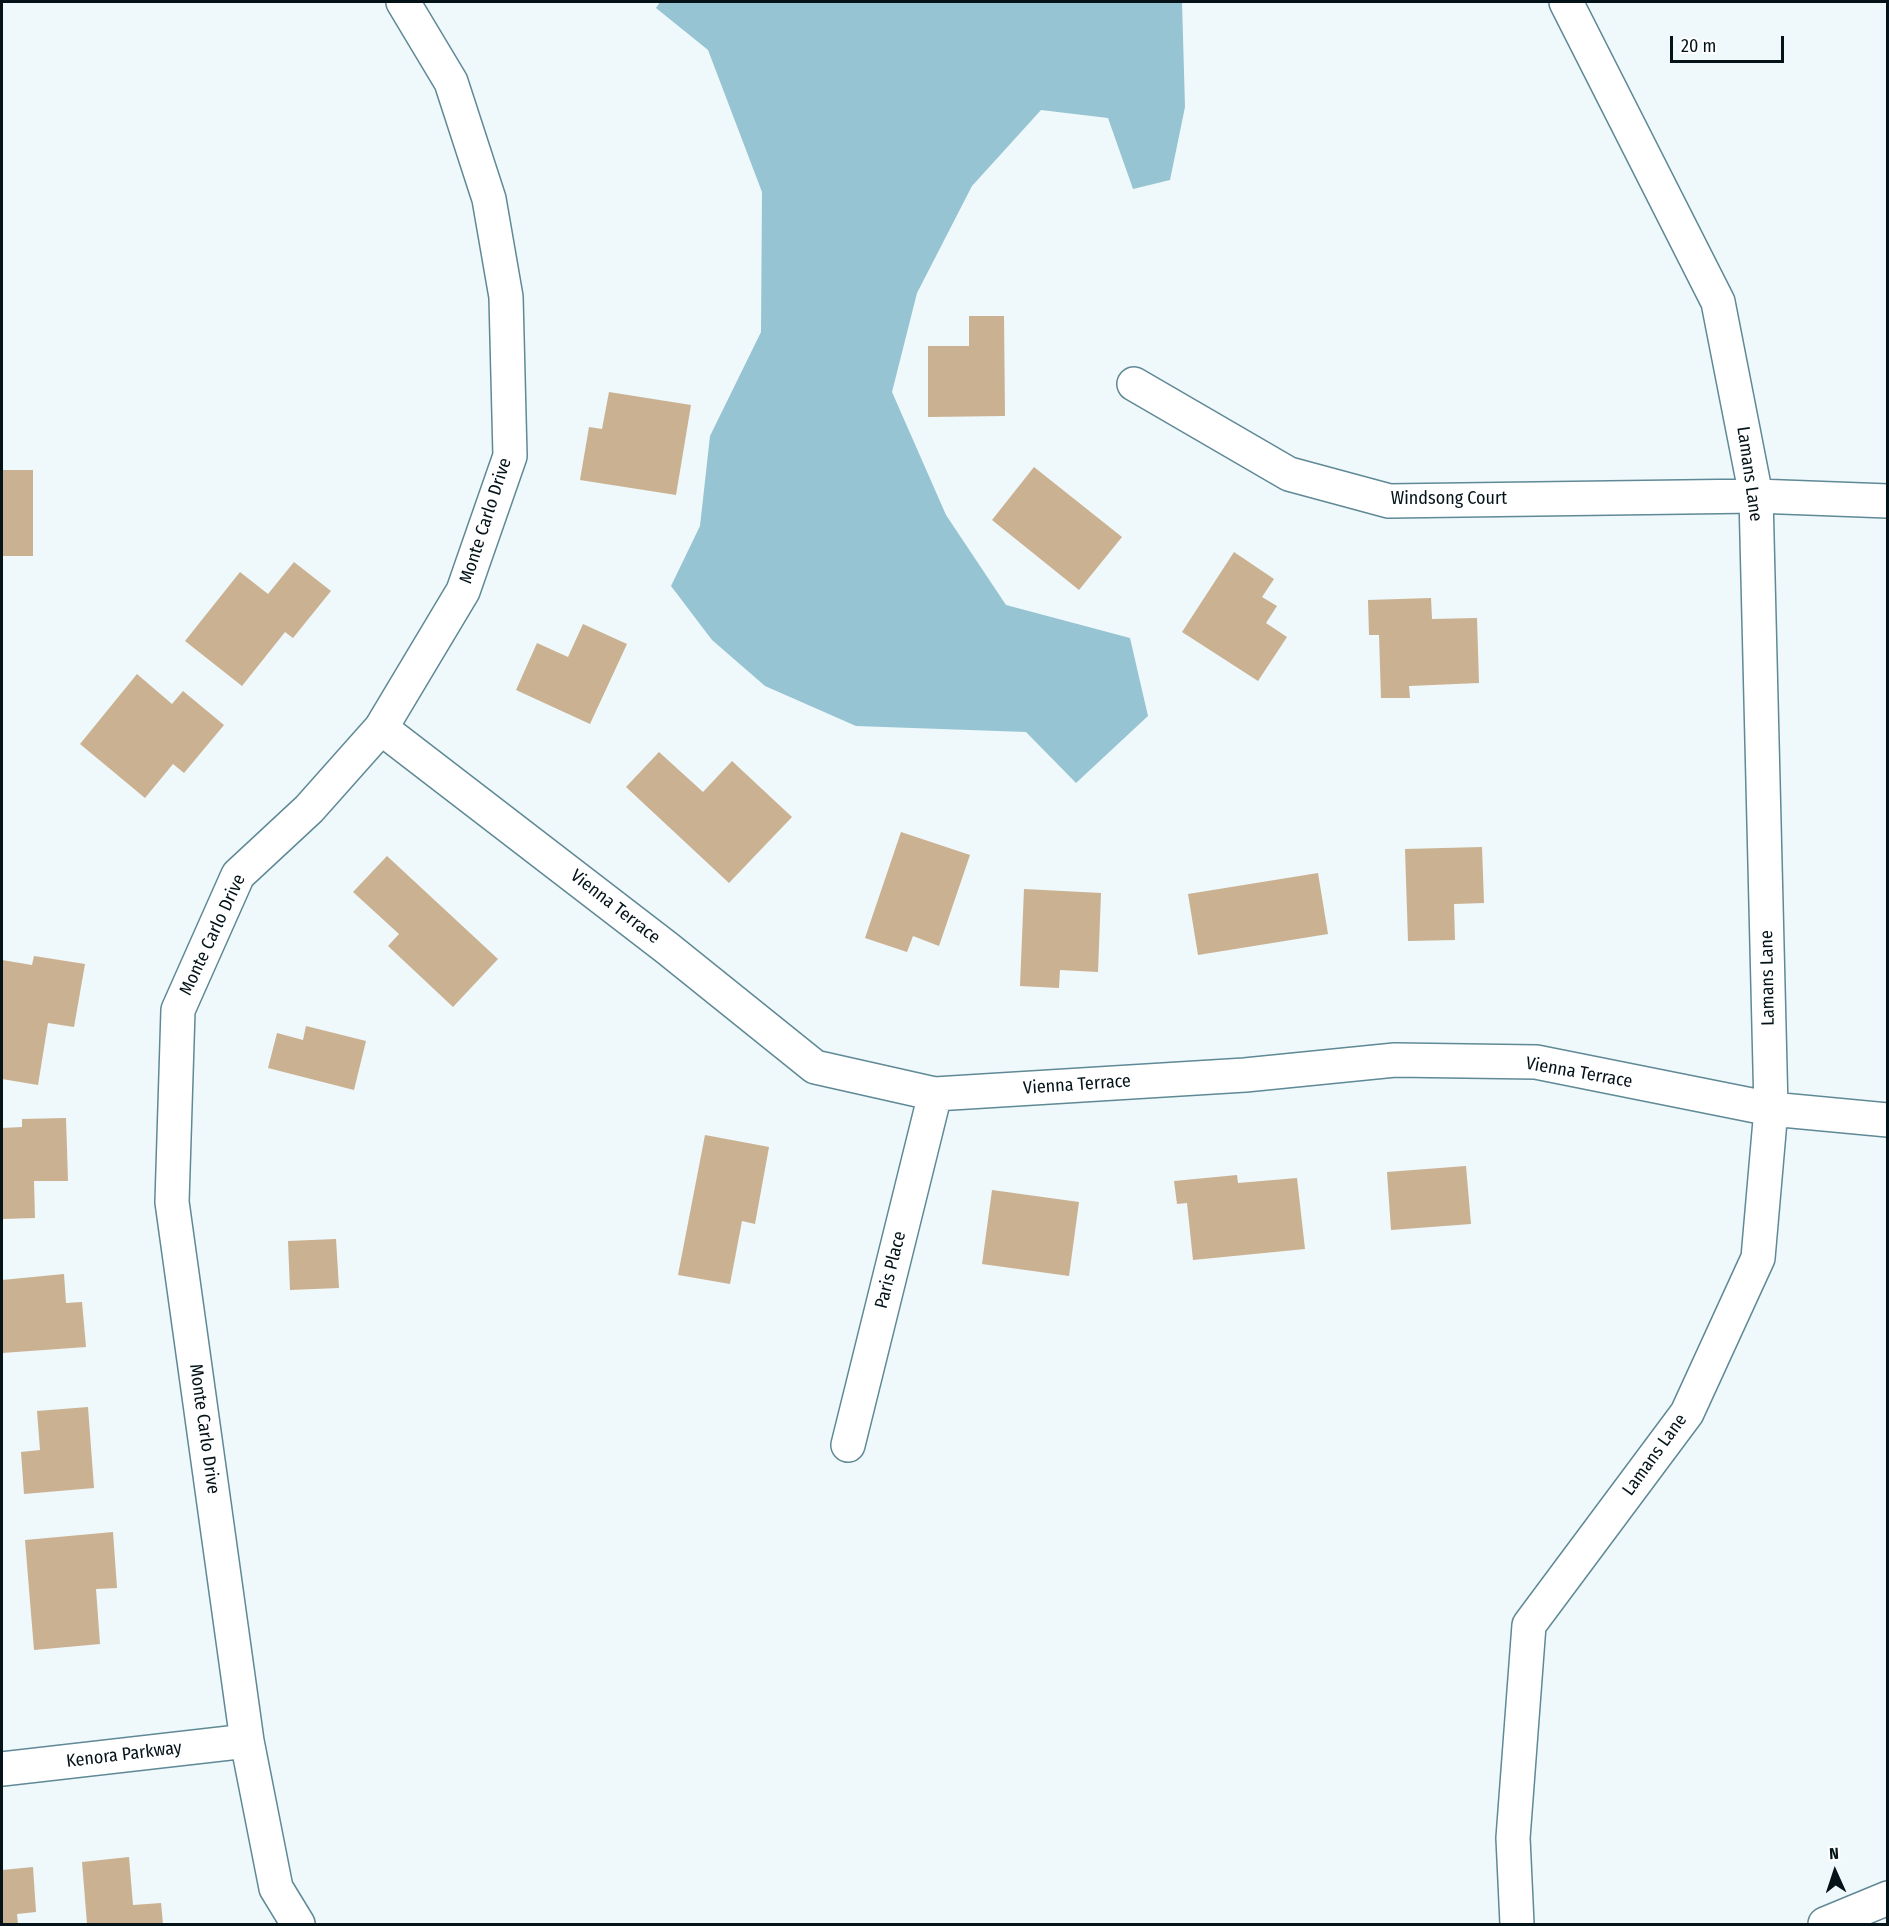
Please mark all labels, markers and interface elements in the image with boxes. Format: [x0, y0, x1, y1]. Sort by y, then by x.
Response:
scale bar [1673, 24, 1787, 62]
text: 20 m [1681, 35, 1716, 57]
street label: Lamans Lane [1732, 425, 1766, 523]
street label: Monte Carlo Drive [455, 455, 517, 587]
street label: Windsong Court [1391, 488, 1507, 510]
street label: Vienna Terrace [566, 865, 664, 949]
street label: Monte Carlo Drive [176, 871, 250, 999]
street label: Lamans Lane [1756, 930, 1780, 1026]
street label: Vienna Terrace [1524, 1053, 1634, 1093]
street label: Vienna Terrace [1022, 1070, 1132, 1100]
street label: Paris Place [871, 1229, 911, 1311]
street label: Monte Carlo Drive [184, 1363, 224, 1495]
street label: Lamans Lane [1618, 1410, 1692, 1500]
street label: Kenora Parkway [65, 1737, 183, 1773]
north arrow [1805, 1842, 1865, 1902]
text: N [1829, 1844, 1839, 1863]

